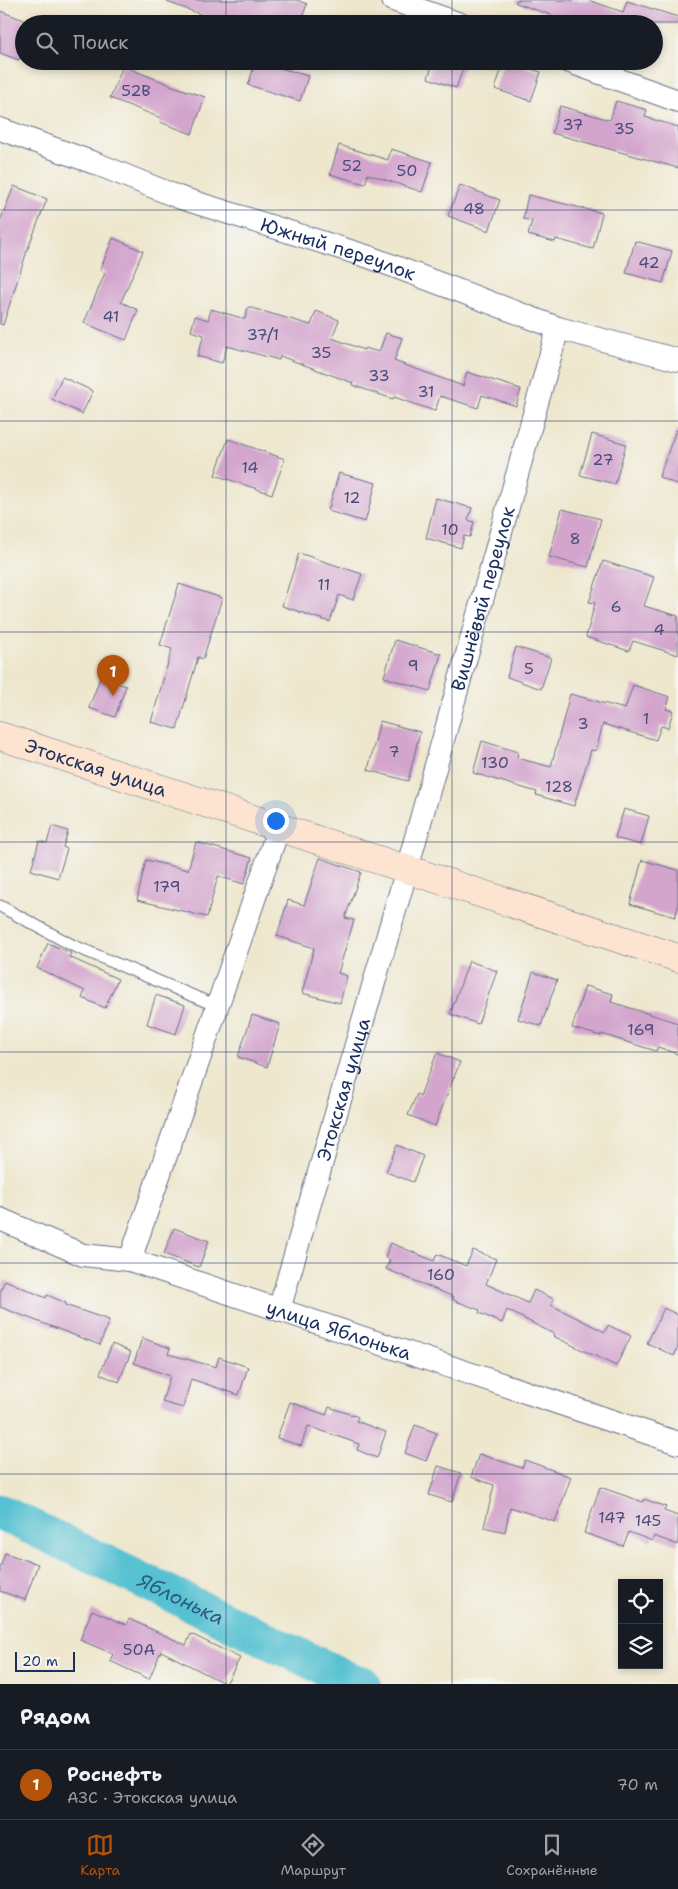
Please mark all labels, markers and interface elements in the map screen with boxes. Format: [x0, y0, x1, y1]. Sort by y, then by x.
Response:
search box [15, 15, 663, 70]
icon: search [33, 29, 61, 57]
text: Поиск [73, 30, 128, 55]
house number: 52В [121, 80, 151, 101]
house number: 37 [562, 114, 584, 135]
house number: 35 [614, 118, 634, 139]
house number: 52 [342, 155, 362, 176]
house number: 50 [397, 160, 417, 181]
house number: 48 [463, 198, 485, 219]
street label: Южный переулок [258, 212, 419, 286]
house number: 42 [638, 252, 660, 273]
house number: 41 [102, 306, 120, 327]
house number: 37/1 [247, 324, 279, 345]
house number: 35 [311, 342, 331, 363]
house number: 33 [368, 365, 390, 386]
house number: 31 [417, 381, 435, 402]
house number: 27 [592, 449, 614, 470]
house number: 14 [241, 457, 259, 478]
house number: 12 [343, 487, 361, 508]
street label: Вишнёвый переулок [445, 503, 521, 694]
house number: 10 [441, 519, 459, 540]
house number: 8 [569, 528, 581, 549]
house number: 11 [318, 574, 330, 595]
house number: 6 [610, 596, 622, 617]
house number: 4 [653, 619, 665, 640]
pin: 1 [97, 655, 129, 696]
house number: 9 [407, 655, 419, 676]
house number: 5 [524, 658, 534, 679]
house number: 1 [643, 708, 649, 729]
house number: 3 [577, 713, 589, 734]
street label: Этокская улица [22, 733, 170, 803]
house number: 7 [388, 741, 400, 762]
house number: 130 [481, 752, 509, 773]
house number: 128 [545, 776, 573, 797]
your location [263, 808, 289, 834]
house number: 179 [153, 876, 181, 897]
street label: Этокская улица [311, 1015, 376, 1164]
house number: 169 [627, 1019, 655, 1040]
house number: 160 [427, 1264, 455, 1285]
street label: улица Яблонька [263, 1294, 415, 1366]
house number: 147 [598, 1507, 626, 1528]
house number: 145 [635, 1510, 661, 1531]
water label: Яблонька [133, 1567, 229, 1631]
map controls [618, 1579, 663, 1669]
button: locate [618, 1579, 663, 1624]
button: layers [618, 1624, 663, 1669]
house number: 50А [123, 1639, 155, 1660]
scale bar [15, 1649, 75, 1672]
text: 20 m [22, 1652, 58, 1670]
text: Рядом [20, 1703, 90, 1731]
text: Роснефть [67, 1762, 162, 1787]
text: 1 [32, 1774, 40, 1795]
text: 70 m [617, 1774, 658, 1795]
text: АЗС · Этокская улица [67, 1787, 237, 1808]
tab: Карта [80, 1831, 120, 1879]
tab: Маршрут [281, 1831, 346, 1879]
tab: Сохранённые [506, 1831, 598, 1879]

